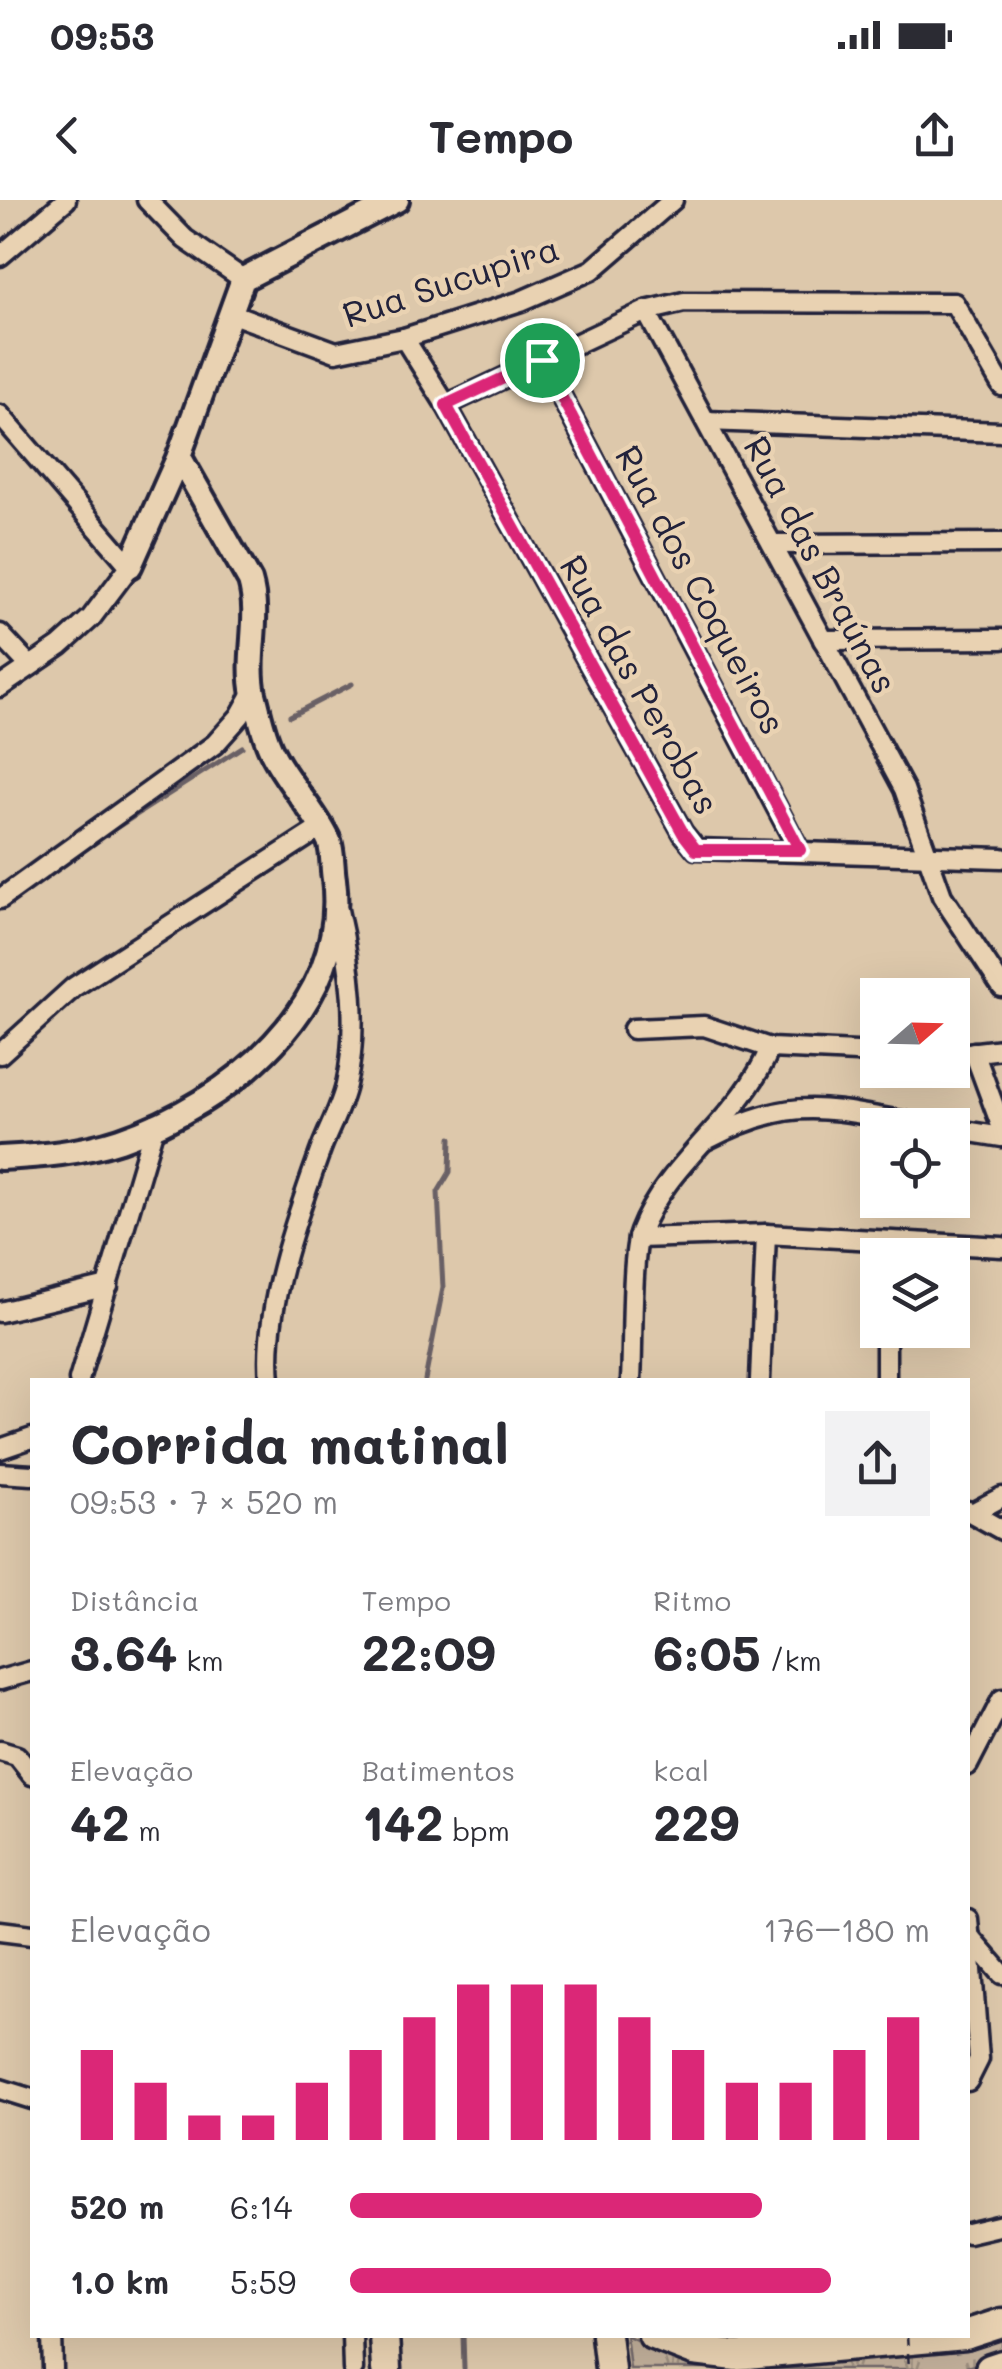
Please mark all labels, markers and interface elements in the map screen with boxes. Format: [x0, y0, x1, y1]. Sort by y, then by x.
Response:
text: 09:53 [50, 10, 154, 60]
text: Tempo [429, 106, 573, 164]
icon: back [40, 108, 95, 163]
icon: share [907, 108, 962, 163]
street label: Rua Sucupira [336, 223, 564, 337]
pin [500, 318, 585, 403]
icon: arrive [515, 333, 570, 388]
street label: Rua das Braúnas [734, 427, 909, 701]
street label: Rua dos Coqueiros [606, 437, 797, 741]
street label: Rua das Perobas [551, 546, 731, 822]
north arrow [860, 978, 970, 1088]
map controls [860, 978, 970, 1348]
button: locate [860, 1108, 970, 1218]
button: layers [860, 1238, 970, 1348]
text: Corrida matinal [70, 1406, 509, 1478]
button: share [825, 1411, 930, 1516]
text: 09:53 · 7 × 520 m [70, 1480, 338, 1522]
text: Distância [70, 1582, 199, 1618]
text: Tempo [362, 1582, 451, 1618]
text: Ritmo [653, 1582, 731, 1618]
text: 3.64 [70, 1618, 177, 1684]
text: 22:09 [362, 1618, 496, 1684]
text: 6:05 [653, 1618, 761, 1684]
text: km [177, 1642, 224, 1678]
text: /km [761, 1642, 822, 1678]
text: Elevação [70, 1752, 193, 1788]
text: Batimentos [362, 1752, 515, 1788]
text: kcal [653, 1752, 709, 1788]
text: 42 [70, 1788, 130, 1854]
text: 142 [362, 1788, 443, 1854]
text: 229 [653, 1788, 739, 1854]
text: m [130, 1812, 161, 1848]
text: bpm [443, 1812, 510, 1848]
text: Elevação [70, 1908, 211, 1950]
text: 176–180 m [763, 1908, 930, 1950]
text: 520 m [70, 2185, 164, 2227]
text: 6:14 [230, 2185, 292, 2227]
text: 1.0 km [70, 2260, 169, 2302]
text: 5:59 [230, 2260, 296, 2302]

